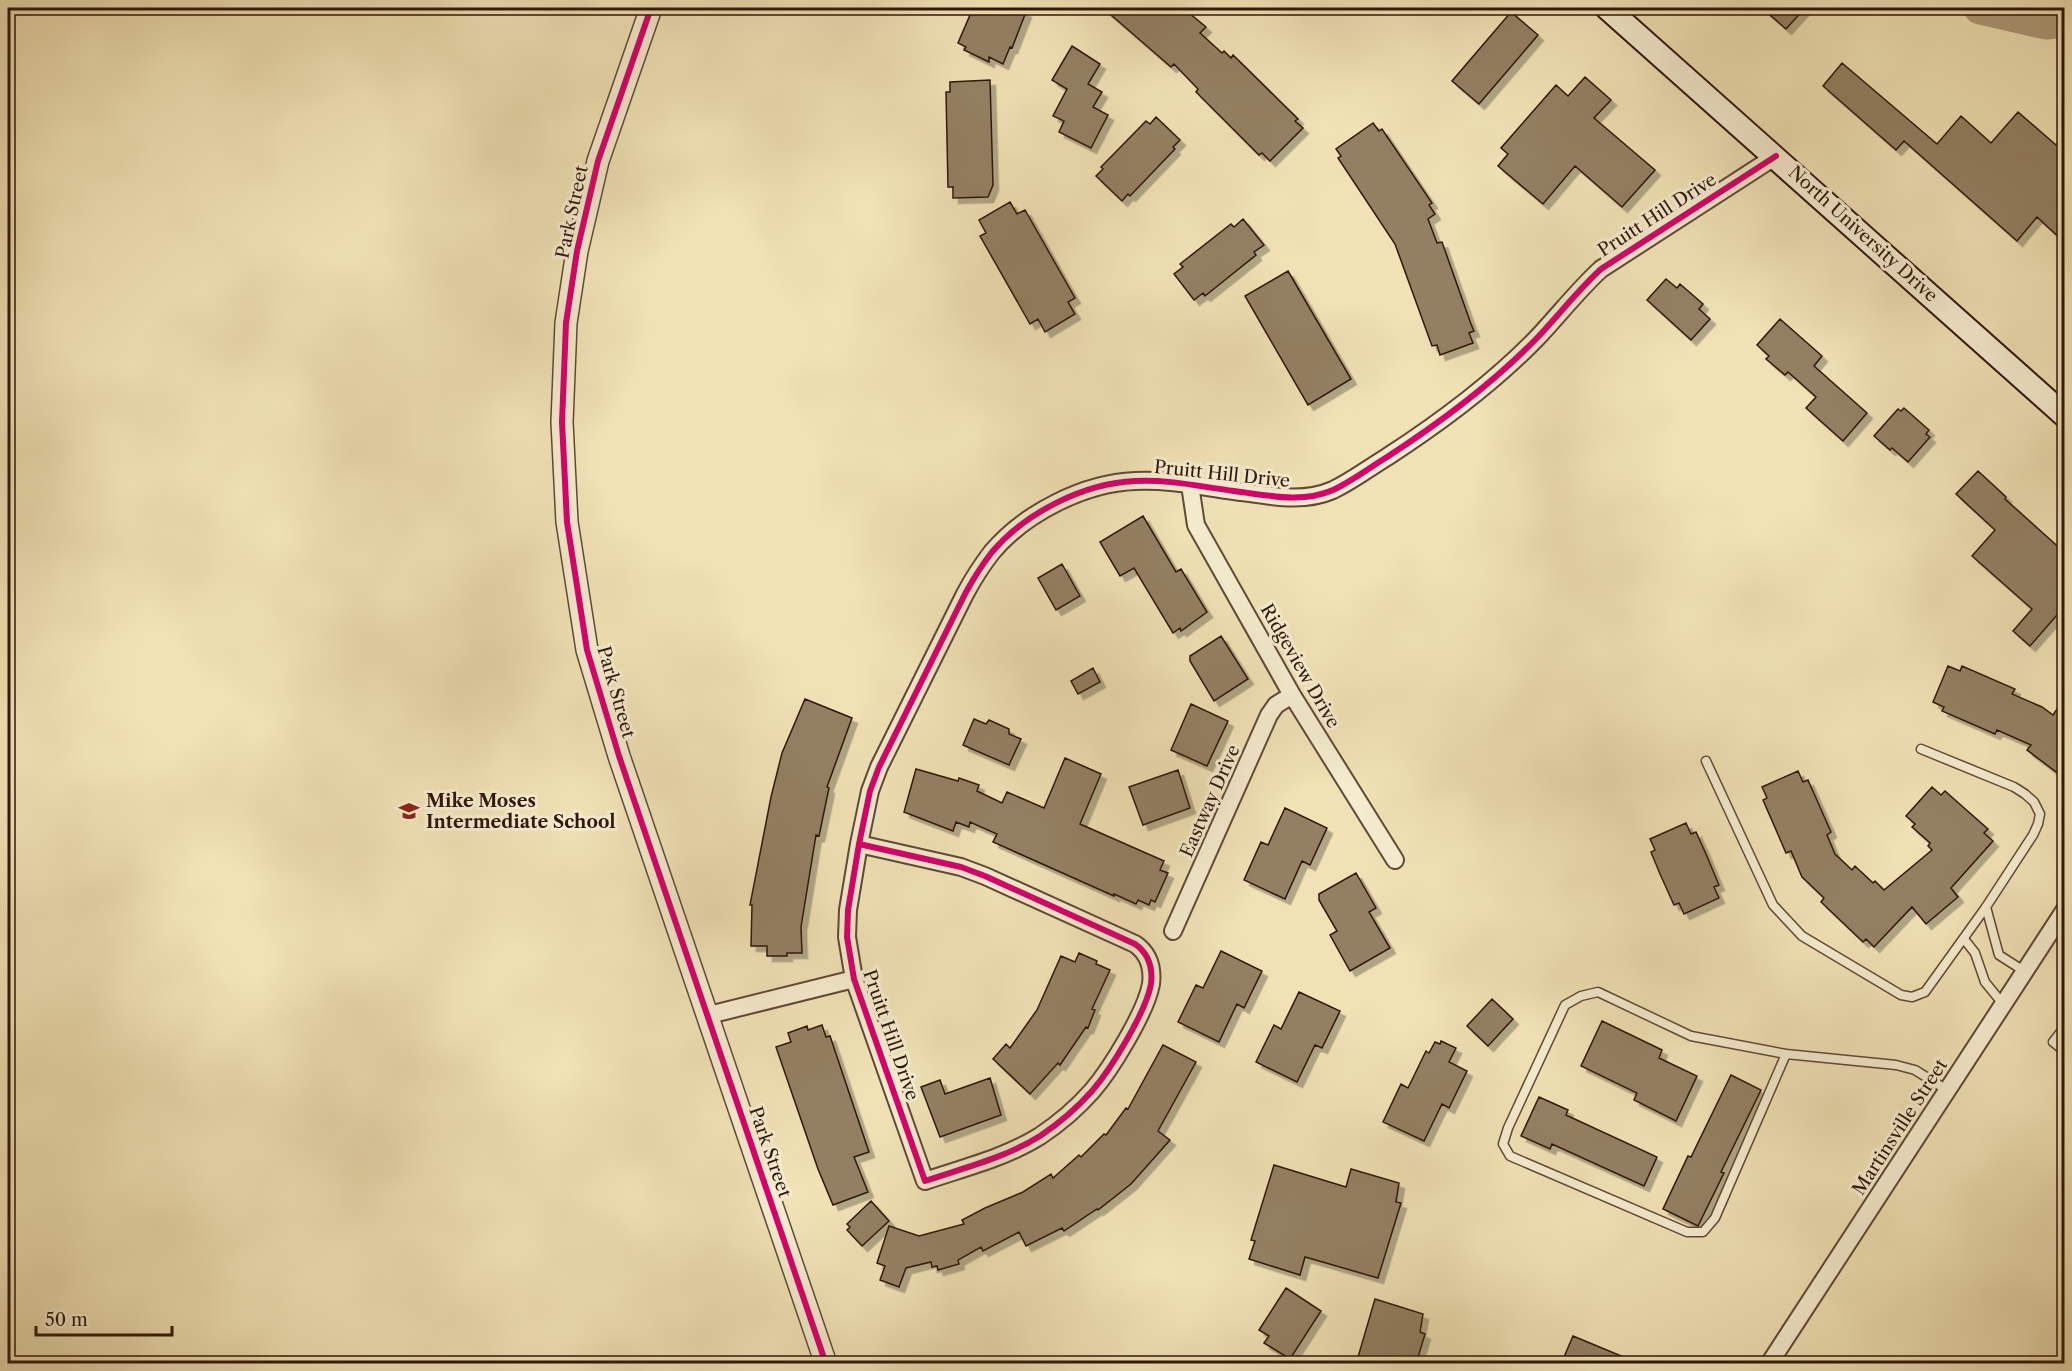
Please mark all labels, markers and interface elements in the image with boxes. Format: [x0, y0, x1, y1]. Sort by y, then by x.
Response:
street label: North University Drive [1784, 161, 1942, 307]
street label: Park Street [551, 163, 593, 261]
street label: Pruitt Hill Drive [1594, 169, 1720, 261]
street label: Pruitt Hill Drive [1153, 456, 1291, 492]
street label: Ridgeview Drive [1256, 600, 1344, 732]
street label: Park Street [592, 644, 640, 741]
street label: Eastway Drive [1175, 741, 1245, 861]
place label: Mike Moses Intermediate School [426, 790, 616, 833]
school or university icon: Mike Moses Intermediate School [397, 799, 421, 823]
street label: Pruitt Hill Drive [858, 967, 924, 1103]
street label: Martinsville Street [1848, 1054, 1953, 1199]
street label: Park Street [744, 1104, 796, 1201]
scale bar [36, 1299, 172, 1337]
text: 50 m [45, 1309, 88, 1331]

